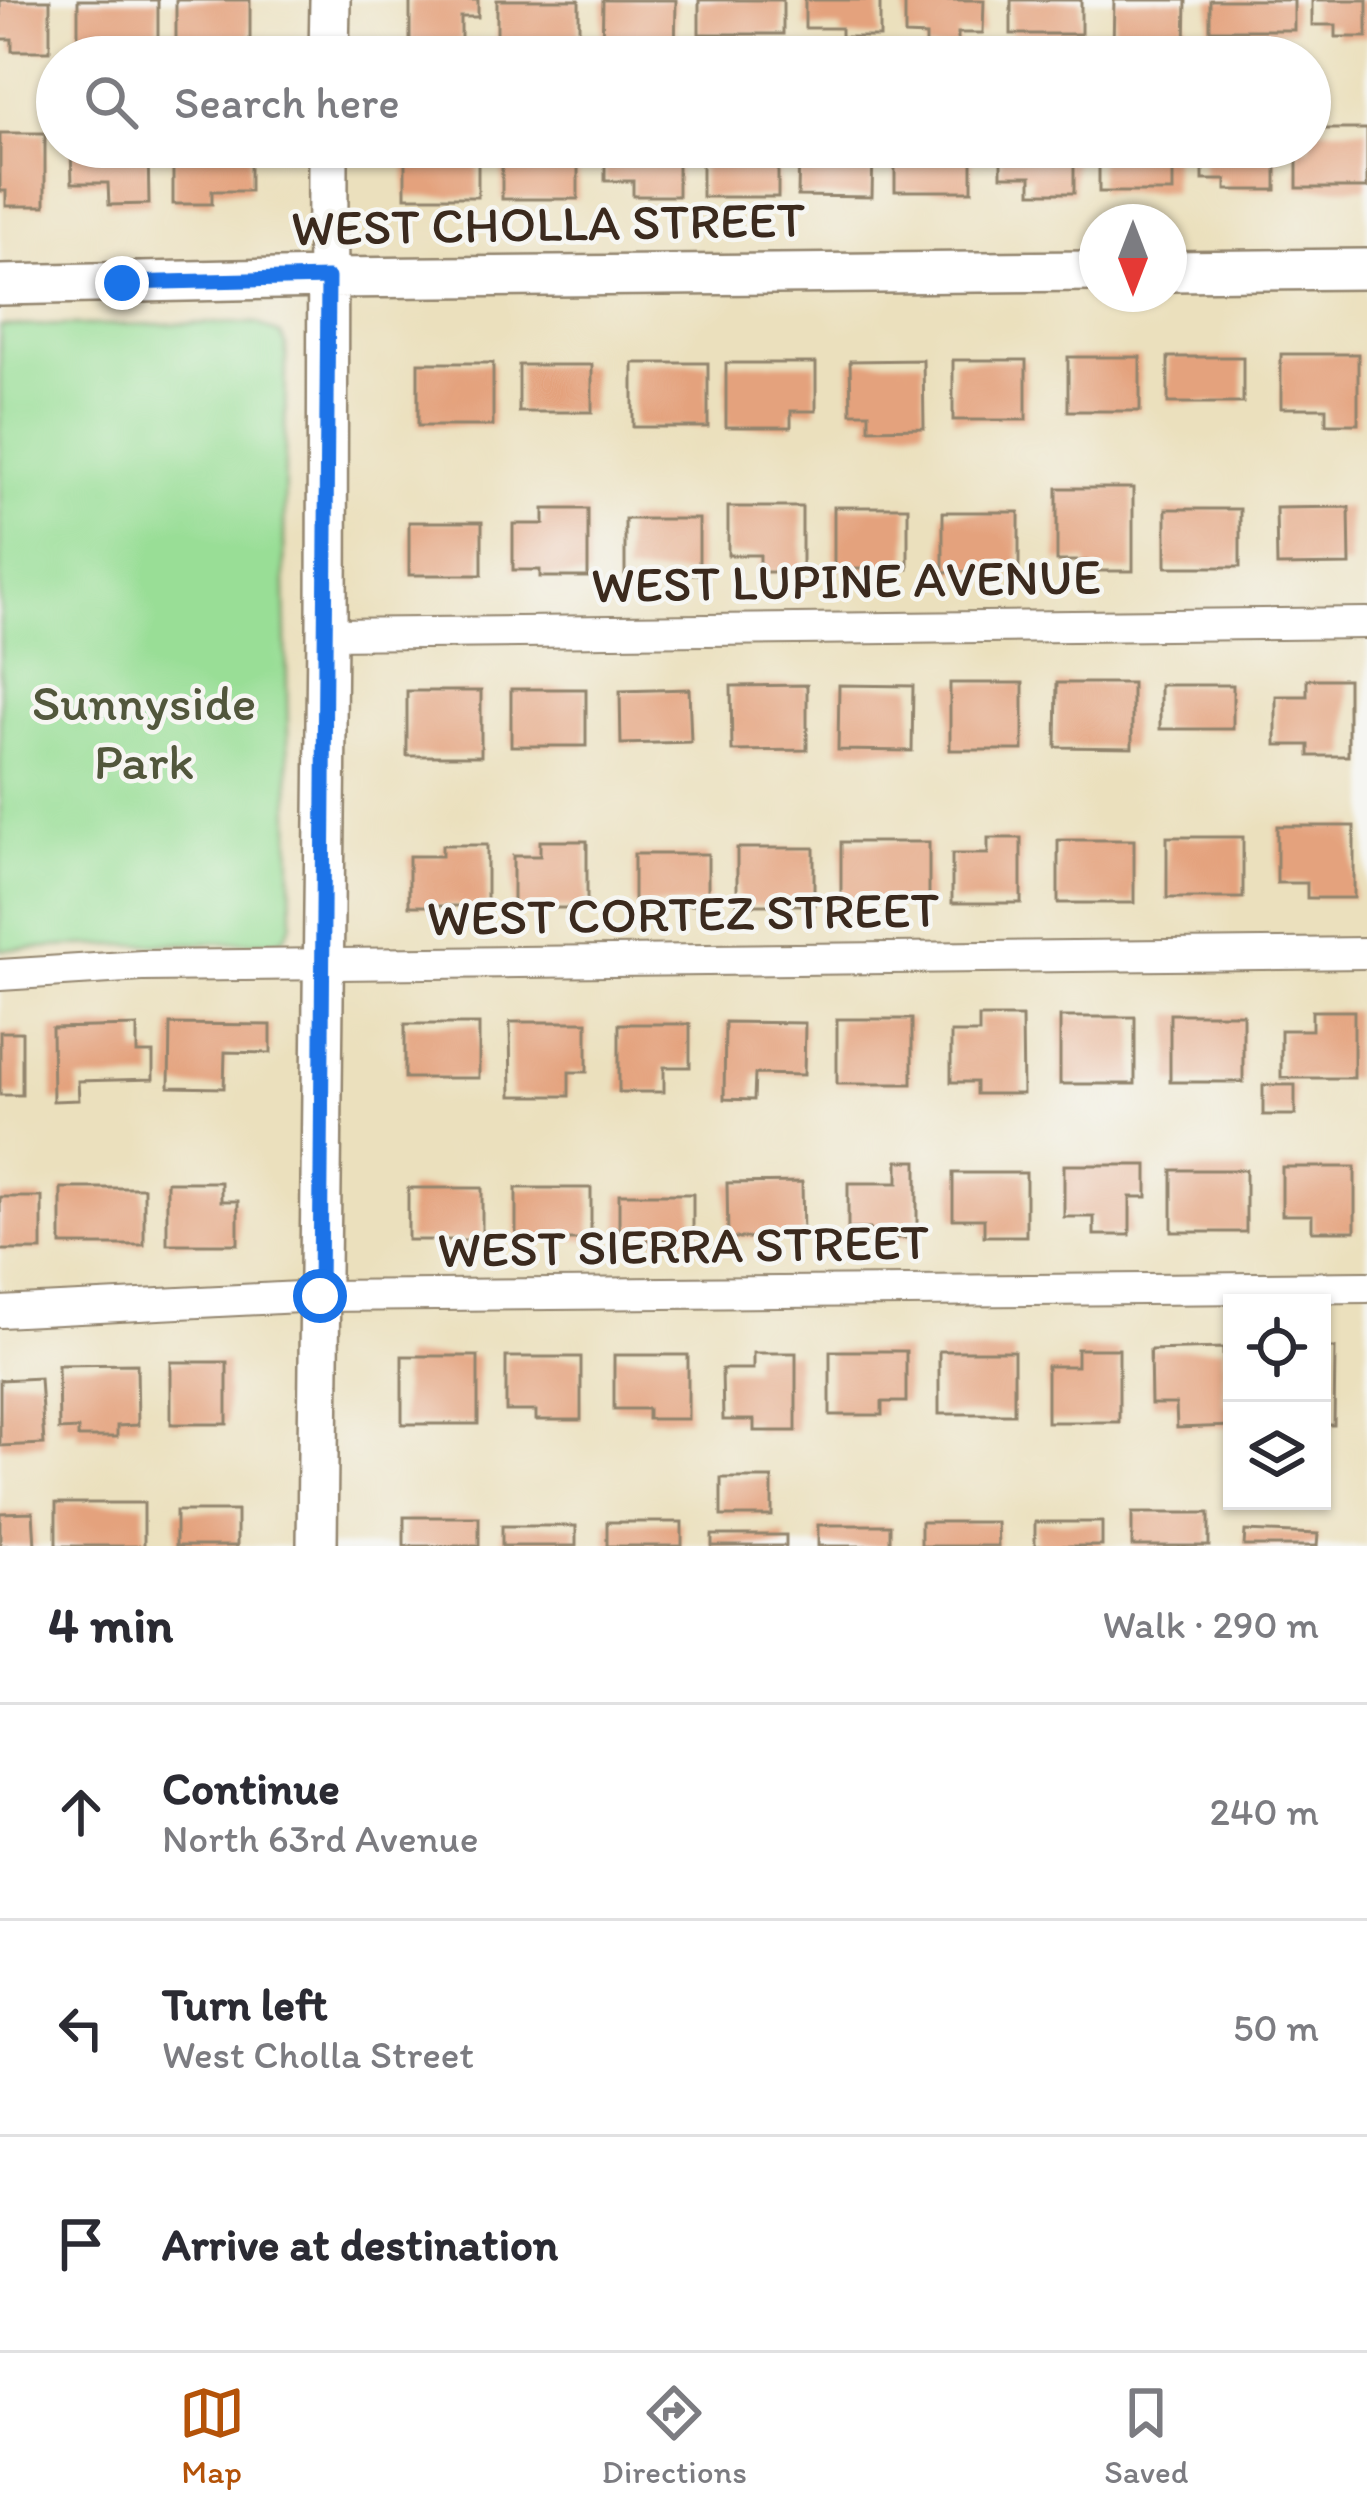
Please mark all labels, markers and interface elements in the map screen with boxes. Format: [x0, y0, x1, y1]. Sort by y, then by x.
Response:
search box [36, 36, 1331, 168]
icon: search [78, 69, 144, 135]
text: Search here [174, 75, 400, 129]
street label: WEST CHOLLA STREET [290, 189, 806, 258]
north arrow [1079, 204, 1187, 312]
route end [95, 256, 149, 310]
street label: WEST LUPINE AVENUE [591, 546, 1102, 615]
park label: Sunnyside Park [32, 672, 256, 792]
street label: WEST CORTEZ STREET [426, 879, 940, 948]
street label: WEST SIERRA STREET [437, 1211, 930, 1280]
route start [293, 1269, 347, 1323]
map controls [1223, 1294, 1331, 1510]
button: locate [1223, 1294, 1331, 1402]
button: layers [1223, 1402, 1331, 1510]
text: 4 min [48, 1594, 173, 1655]
text: Walk · 290 m [1102, 1601, 1319, 1648]
text: Continue [162, 1761, 340, 1815]
icon: ahead [48, 1779, 114, 1845]
text: 240 m [1209, 1788, 1319, 1835]
text: North 63rd Avenue [162, 1815, 479, 1862]
text: Turn left [162, 1977, 328, 2031]
icon: left [48, 1995, 114, 2061]
text: 50 m [1233, 2004, 1319, 2051]
text: West Cholla Street [162, 2031, 474, 2078]
icon: arrive [48, 2211, 114, 2277]
text: Arrive at destination [162, 2217, 558, 2271]
tab: Map [179, 2380, 245, 2491]
tab: Directions [602, 2380, 747, 2491]
tab: Saved [1104, 2380, 1188, 2491]

